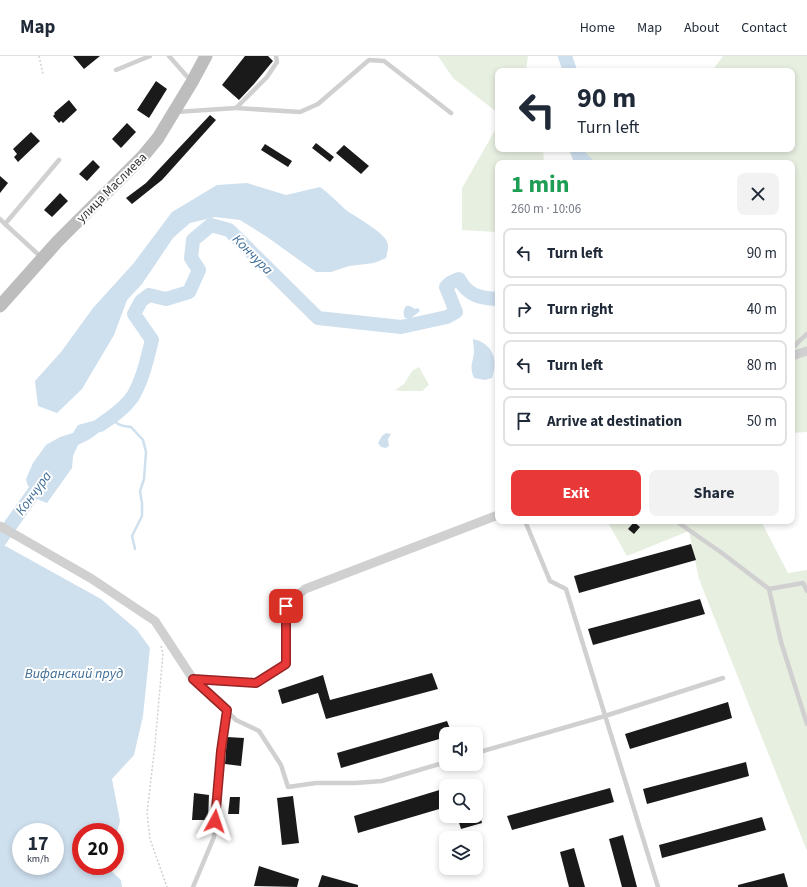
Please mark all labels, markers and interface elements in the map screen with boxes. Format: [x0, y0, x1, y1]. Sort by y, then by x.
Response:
text: Map [20, 14, 55, 41]
text: Home [580, 18, 615, 38]
text: Map [637, 18, 662, 38]
text: About [684, 18, 719, 38]
text: Contact [741, 18, 787, 38]
text: 90 m [577, 78, 636, 118]
icon: left [511, 84, 563, 136]
text: Turn left [577, 115, 639, 140]
street label: улица Маслиева [73, 149, 151, 227]
text: 1 min [511, 167, 569, 202]
button: close [737, 173, 779, 215]
text: 260 m · 10:06 [511, 200, 581, 218]
water label: Кончура [227, 230, 278, 280]
icon: left [513, 242, 535, 264]
text: Turn left [547, 243, 603, 264]
text: 90 m [747, 243, 777, 264]
icon: right [513, 298, 535, 320]
text: Turn right [547, 299, 613, 320]
text: 40 m [747, 299, 777, 320]
icon: left [513, 354, 535, 376]
text: Turn left [547, 355, 603, 376]
text: 80 m [747, 355, 777, 376]
icon: arrive [513, 410, 535, 432]
text: Arrive at destination [547, 411, 682, 432]
text: 50 m [747, 411, 777, 432]
water label: Кончура [11, 467, 57, 520]
button: Exit [511, 470, 641, 516]
button: Share [649, 470, 779, 516]
pin [269, 589, 303, 623]
icon: arrive [275, 595, 297, 617]
water label: Вифанский пруд [25, 664, 123, 684]
map controls [439, 727, 483, 875]
button: sound [439, 727, 483, 771]
button: search [439, 779, 483, 823]
position arrow [194, 800, 236, 842]
speed limit sign: 20 [72, 823, 124, 875]
text: 17 [27, 830, 49, 858]
button: layers [439, 831, 483, 875]
text: km/h [27, 852, 49, 866]

